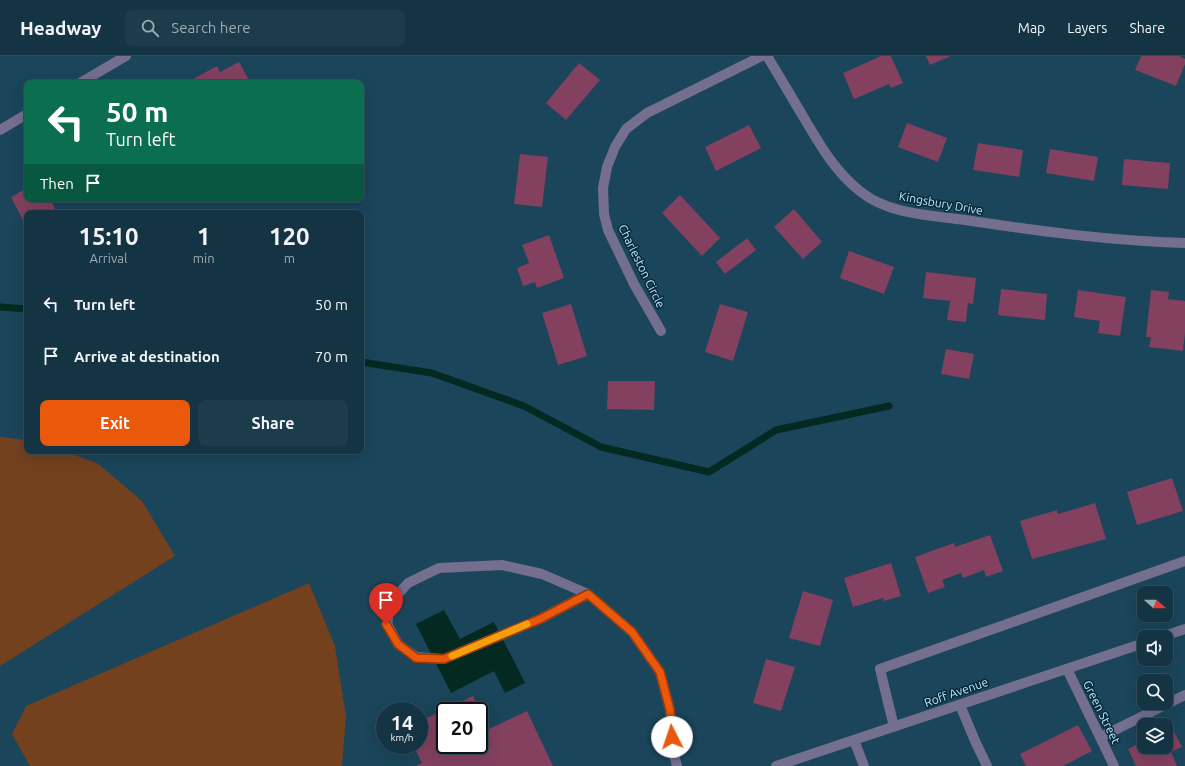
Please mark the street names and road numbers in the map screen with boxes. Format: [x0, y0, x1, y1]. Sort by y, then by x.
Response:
street label: Kingsbury Drive [898, 189, 984, 217]
street label: Charleston Circle [616, 222, 668, 310]
street label: Roff Avenue [922, 675, 990, 709]
street label: Green Street [1081, 678, 1123, 746]

